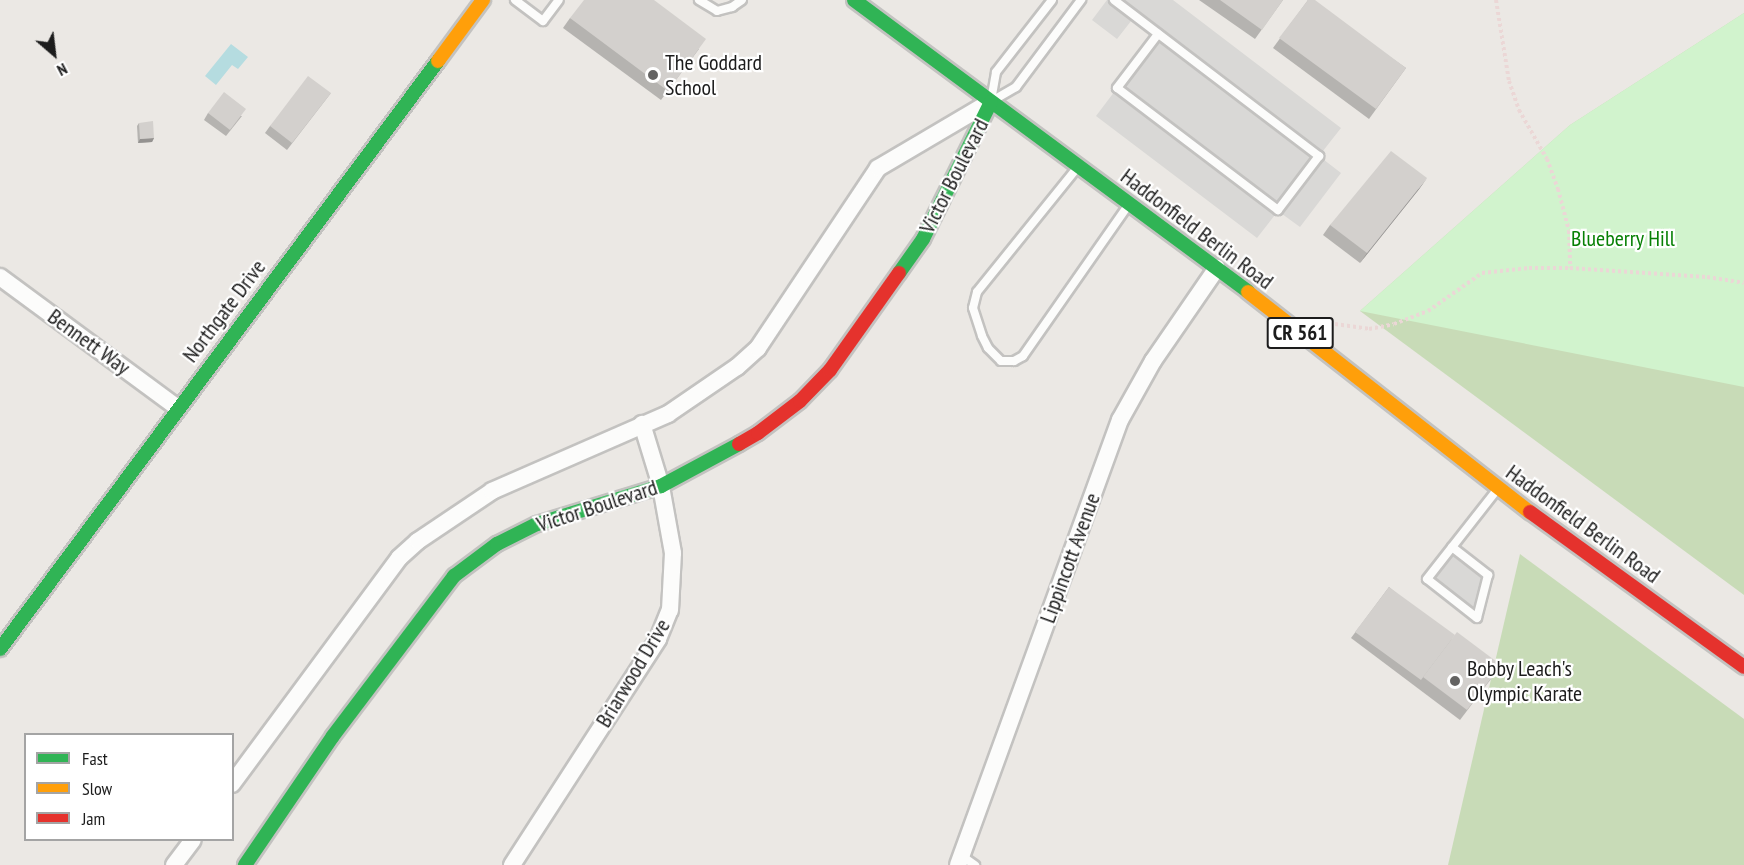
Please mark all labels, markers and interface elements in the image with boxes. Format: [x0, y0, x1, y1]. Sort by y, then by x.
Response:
north arrow [24, 24, 84, 84]
place label: The Goddard School [665, 49, 762, 100]
text: N [54, 59, 71, 81]
marker: The Goddard School [646, 68, 660, 82]
street label: Victor Boulevard [914, 114, 994, 238]
street label: Haddonfield Berlin Road [1116, 163, 1278, 295]
park label: Blueberry Hill [1571, 226, 1675, 252]
street label: Northgate Drive [177, 255, 271, 367]
street label: Bennett Way [43, 303, 135, 381]
road number: CR 561 [1266, 315, 1334, 351]
street label: Haddonfield Berlin Road [1501, 459, 1665, 589]
street label: Victor Boulevard [533, 474, 661, 538]
street label: Lippincott Avenue [1034, 489, 1106, 627]
street label: Briarwood Drive [590, 614, 676, 732]
place label: Bobby Leach's Olympic Karate [1467, 655, 1583, 706]
marker: Bobby Leach's Olympic Karate [1448, 674, 1462, 688]
legend [24, 733, 234, 841]
text: Fast [82, 747, 108, 770]
text: Slow [82, 777, 112, 800]
text: Jam [82, 807, 105, 830]

